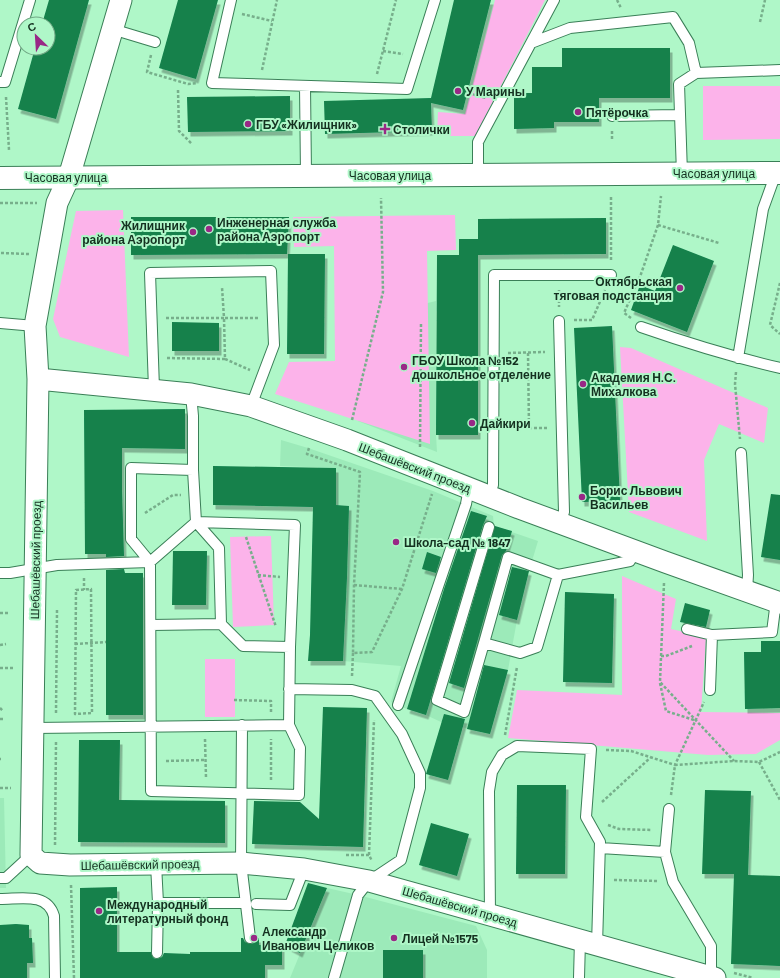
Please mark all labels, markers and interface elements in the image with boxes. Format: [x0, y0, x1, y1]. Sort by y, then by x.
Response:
north arrow [16, 16, 56, 56]
text: С [25, 19, 38, 34]
place label: У Марины [466, 84, 525, 99]
marker: У Марины [453, 86, 463, 96]
place label: Пятёрочка [586, 105, 649, 120]
marker: Пятёрочка [573, 107, 583, 117]
place label: ГБУ «Жилищник» [256, 117, 357, 132]
marker: ГБУ «Жилищник» [243, 119, 253, 129]
place label: Столички [393, 122, 450, 136]
marker: Столички [380, 124, 390, 134]
street label: Часовая улица [673, 166, 755, 181]
street label: Часовая улица [349, 168, 431, 183]
street label: Часовая улица [25, 170, 107, 185]
place label: Инженерная служба района Аэропорт [217, 215, 336, 244]
place label: Жилищник района Аэропорт [82, 218, 186, 247]
marker: Инженерная служба района Аэропорт [204, 224, 214, 234]
marker: Жилищник района Аэропорт [188, 227, 198, 237]
place label: Октябрьская тяговая подстанция [554, 274, 672, 303]
marker: Октябрьская тяговая подстанция [675, 283, 685, 293]
place label: ГБОУ Школа №152 дошкольное отделение [412, 353, 551, 382]
marker: ГБОУ Школа №152 дошкольное отделение [399, 362, 409, 372]
place label: Академия Н.С. Михалкова [591, 370, 676, 398]
marker: Академия Н.С. Михалкова [578, 379, 588, 389]
place label: Дайкири [480, 416, 531, 431]
marker: Дайкири [467, 418, 477, 428]
street label: Шебашёвский проезд [357, 439, 473, 496]
place label: Борис Львович Васильев [590, 483, 682, 511]
marker: Борис Львович Васильев [577, 492, 587, 502]
street label: Шебашёвский проезд [27, 500, 44, 620]
place label: Школа-сад № 1847 [404, 535, 511, 550]
marker: Школа-сад № 1847 [391, 537, 401, 547]
street label: Шебашёвский проезд [80, 856, 200, 873]
street label: Шебашёвский проезд [401, 883, 519, 930]
place label: Международный литературный фонд [107, 897, 229, 926]
marker: Международный литературный фонд [94, 906, 104, 916]
place label: Александр Иванович Целиков [262, 924, 374, 953]
place label: Лицей №1575 [402, 931, 479, 946]
marker: Александр Иванович Целиков [249, 933, 259, 943]
marker: Лицей №1575 [389, 933, 399, 943]

